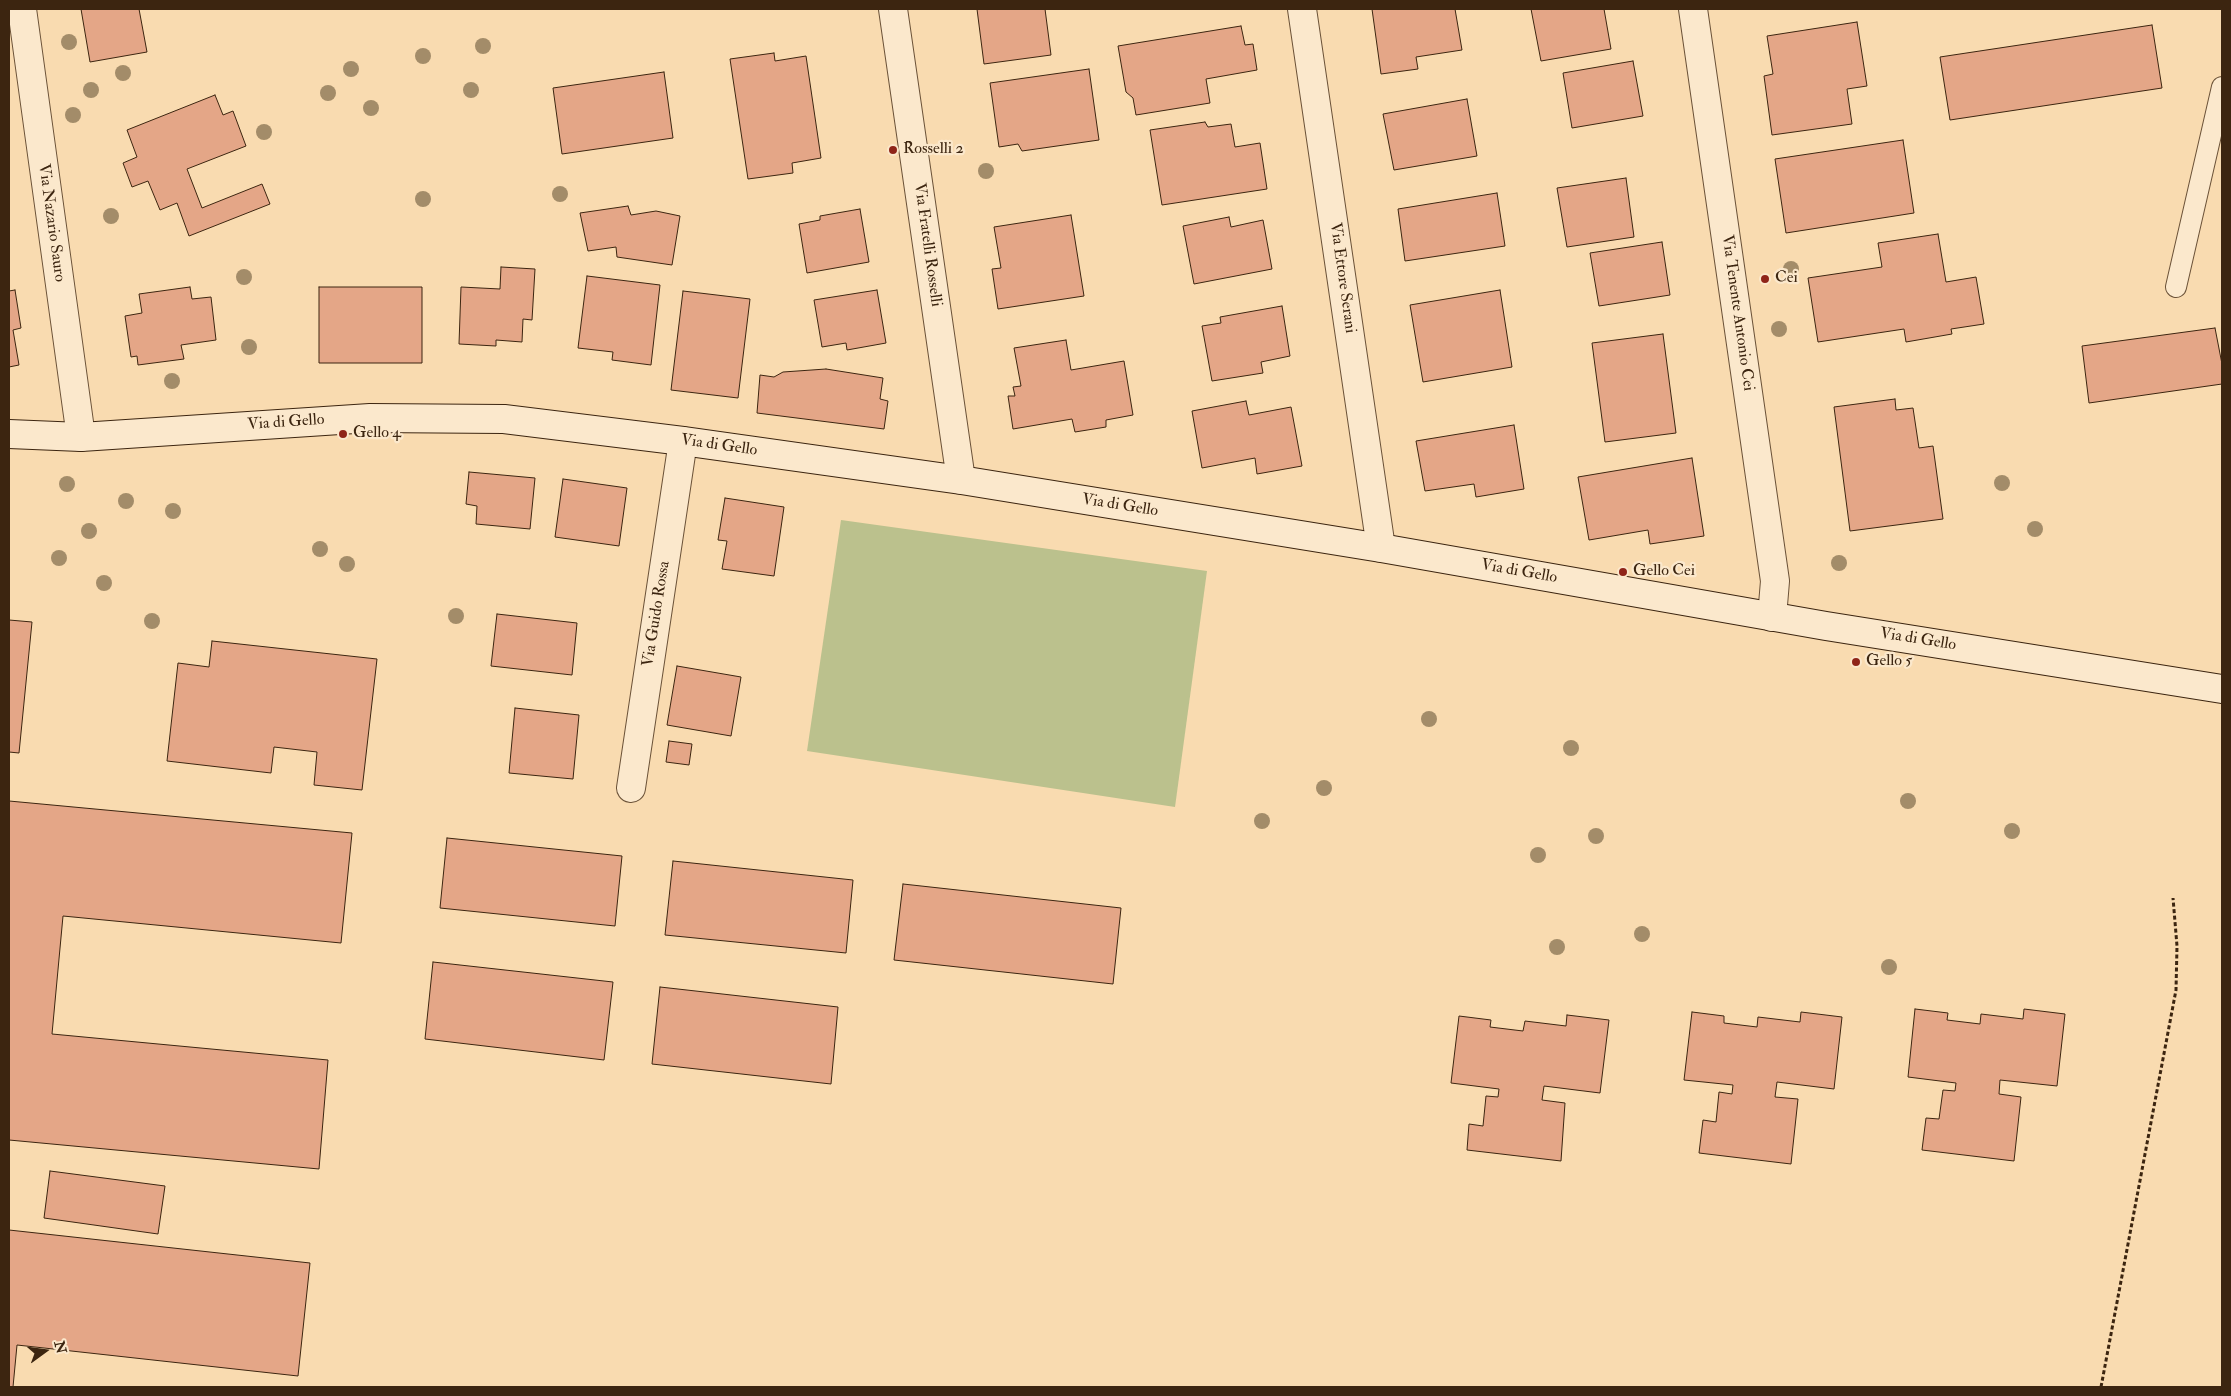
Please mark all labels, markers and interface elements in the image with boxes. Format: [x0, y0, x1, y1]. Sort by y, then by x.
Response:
place label: Rosselli 2 [903, 140, 964, 160]
marker: Rosselli 2 [887, 144, 899, 156]
street label: Via Nazario Sauro [33, 163, 69, 283]
street label: Via Fratelli Rosselli [909, 182, 945, 308]
street label: Via Ettore Serani [1325, 221, 1359, 335]
street label: Via Tenente Antonio Cei [1717, 234, 1757, 392]
place label: Cei [1775, 269, 1798, 289]
marker: Cei [1759, 273, 1771, 285]
street label: Via di Gello [247, 411, 325, 435]
place label: Gello 4 [353, 424, 401, 444]
marker: Gello 4 [337, 428, 349, 440]
street label: Via di Gello [680, 431, 758, 461]
street label: Via di Gello [1081, 491, 1159, 521]
street label: Via di Gello [1479, 556, 1559, 588]
street label: Via Guido Rossa [639, 560, 675, 668]
place label: Gello Cei [1633, 562, 1695, 582]
marker: Gello Cei [1617, 566, 1629, 578]
street label: Via di Gello [1879, 625, 1957, 655]
place label: Gello 5 [1866, 652, 1912, 672]
marker: Gello 5 [1850, 656, 1862, 668]
north arrow [20, 1326, 70, 1376]
text: N [50, 1339, 70, 1355]

